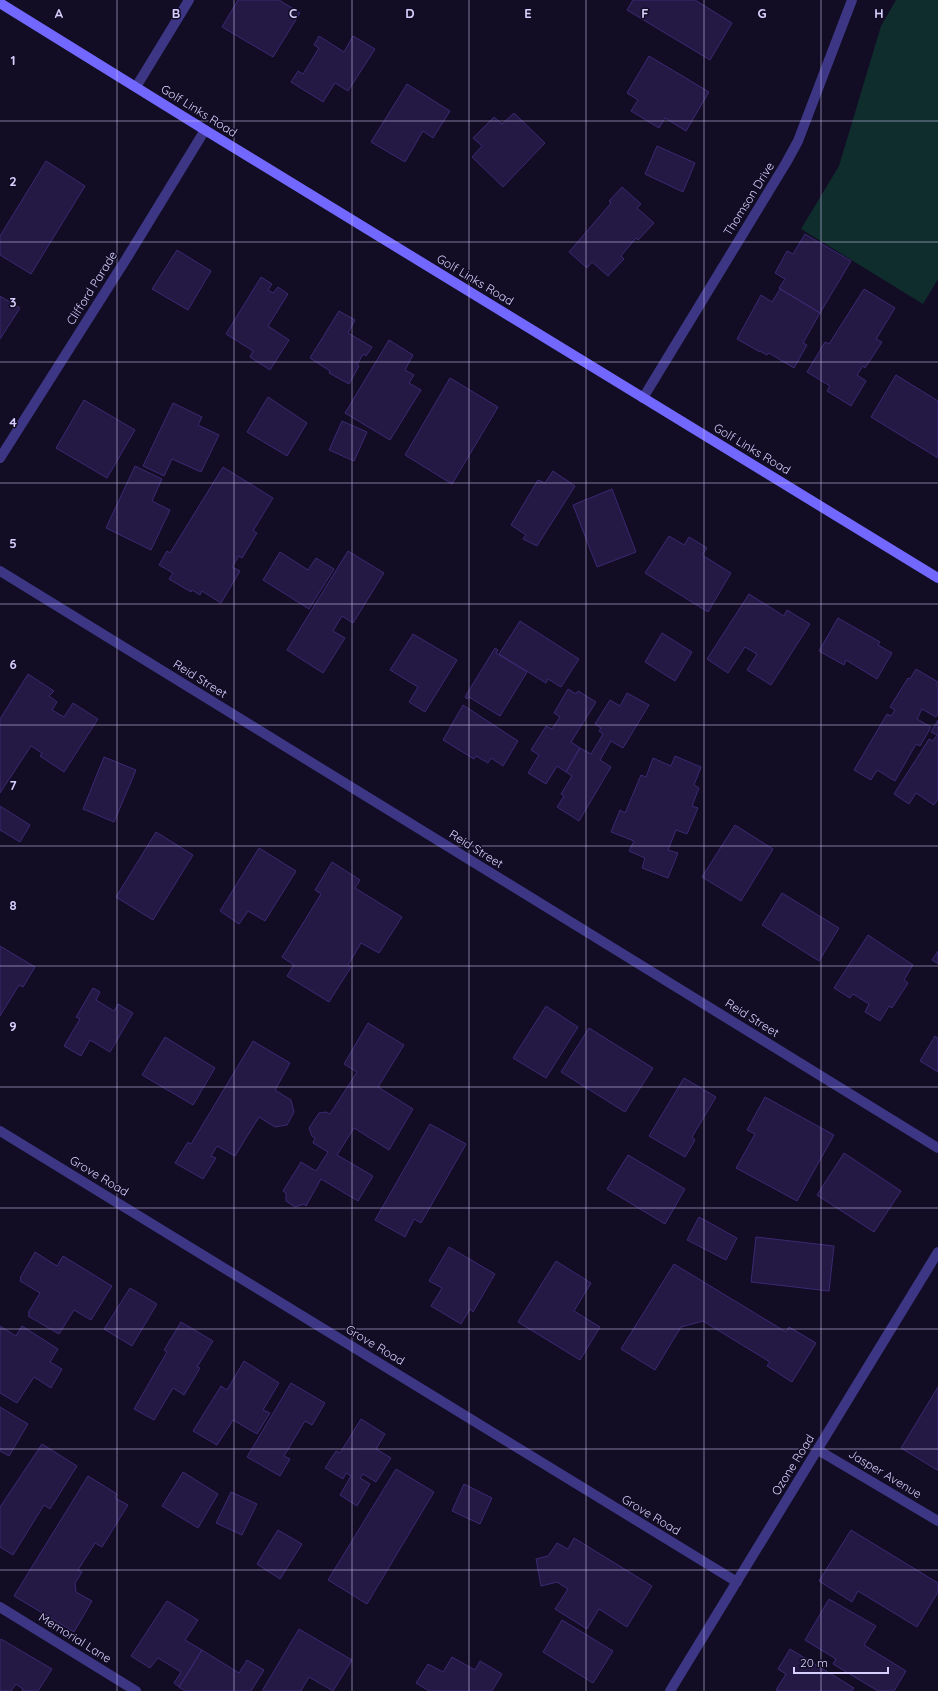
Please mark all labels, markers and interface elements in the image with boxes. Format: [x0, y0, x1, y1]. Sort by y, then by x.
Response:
text: A [55, 5, 64, 21]
text: B [172, 5, 180, 21]
text: C [289, 5, 297, 21]
text: D [405, 5, 415, 21]
text: E [524, 5, 532, 21]
text: F [641, 5, 649, 21]
text: G [757, 5, 767, 21]
text: H [874, 5, 884, 21]
text: 1 [10, 52, 16, 68]
street label: Golf Links Road [158, 81, 240, 140]
street label: Thomson Drive [720, 159, 777, 238]
text: 2 [9, 173, 17, 189]
street label: Clifford Parade [63, 248, 120, 327]
street label: Golf Links Road [434, 251, 516, 308]
text: 3 [10, 294, 17, 310]
text: 4 [9, 414, 17, 430]
street label: Golf Links Road [711, 420, 793, 477]
text: 5 [9, 535, 17, 551]
text: 6 [9, 656, 17, 672]
street label: Reid Street [171, 656, 230, 701]
text: 7 [9, 777, 17, 793]
street label: Reid Street [447, 826, 506, 871]
text: 8 [9, 897, 17, 913]
street label: Reid Street [723, 995, 782, 1040]
text: 9 [9, 1018, 17, 1034]
street label: Grove Road [67, 1152, 131, 1199]
street label: Grove Road [343, 1321, 407, 1368]
street label: Ozone Road [768, 1432, 817, 1498]
street label: Jasper Avenue [846, 1446, 925, 1501]
street label: Grove Road [619, 1491, 683, 1538]
street label: Memorial Lane [36, 1609, 115, 1666]
scale bar [794, 1649, 888, 1675]
text: 20 m [800, 1655, 828, 1670]

